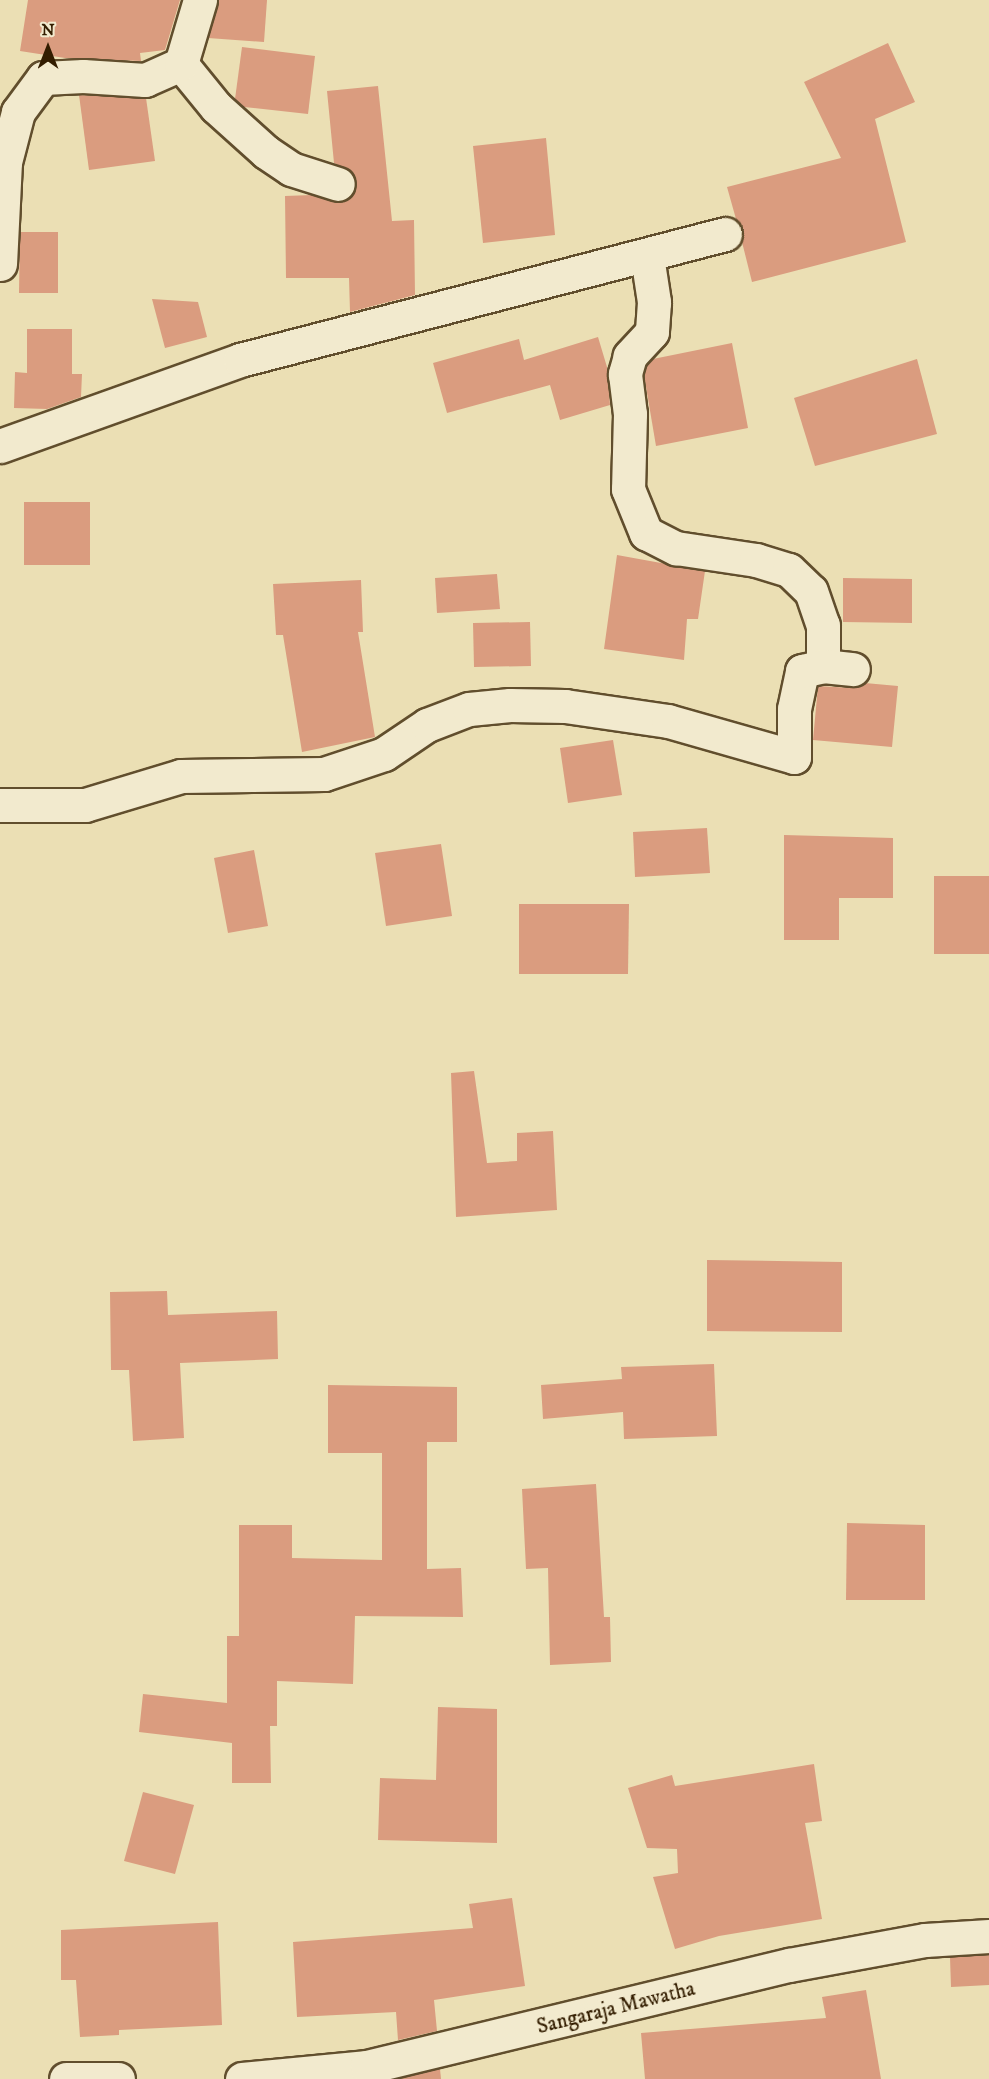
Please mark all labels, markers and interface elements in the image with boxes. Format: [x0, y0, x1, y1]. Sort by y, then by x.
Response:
north arrow [18, 18, 78, 78]
text: N [41, 20, 55, 40]
street label: Sangaraja Mawatha [534, 1976, 698, 2040]

